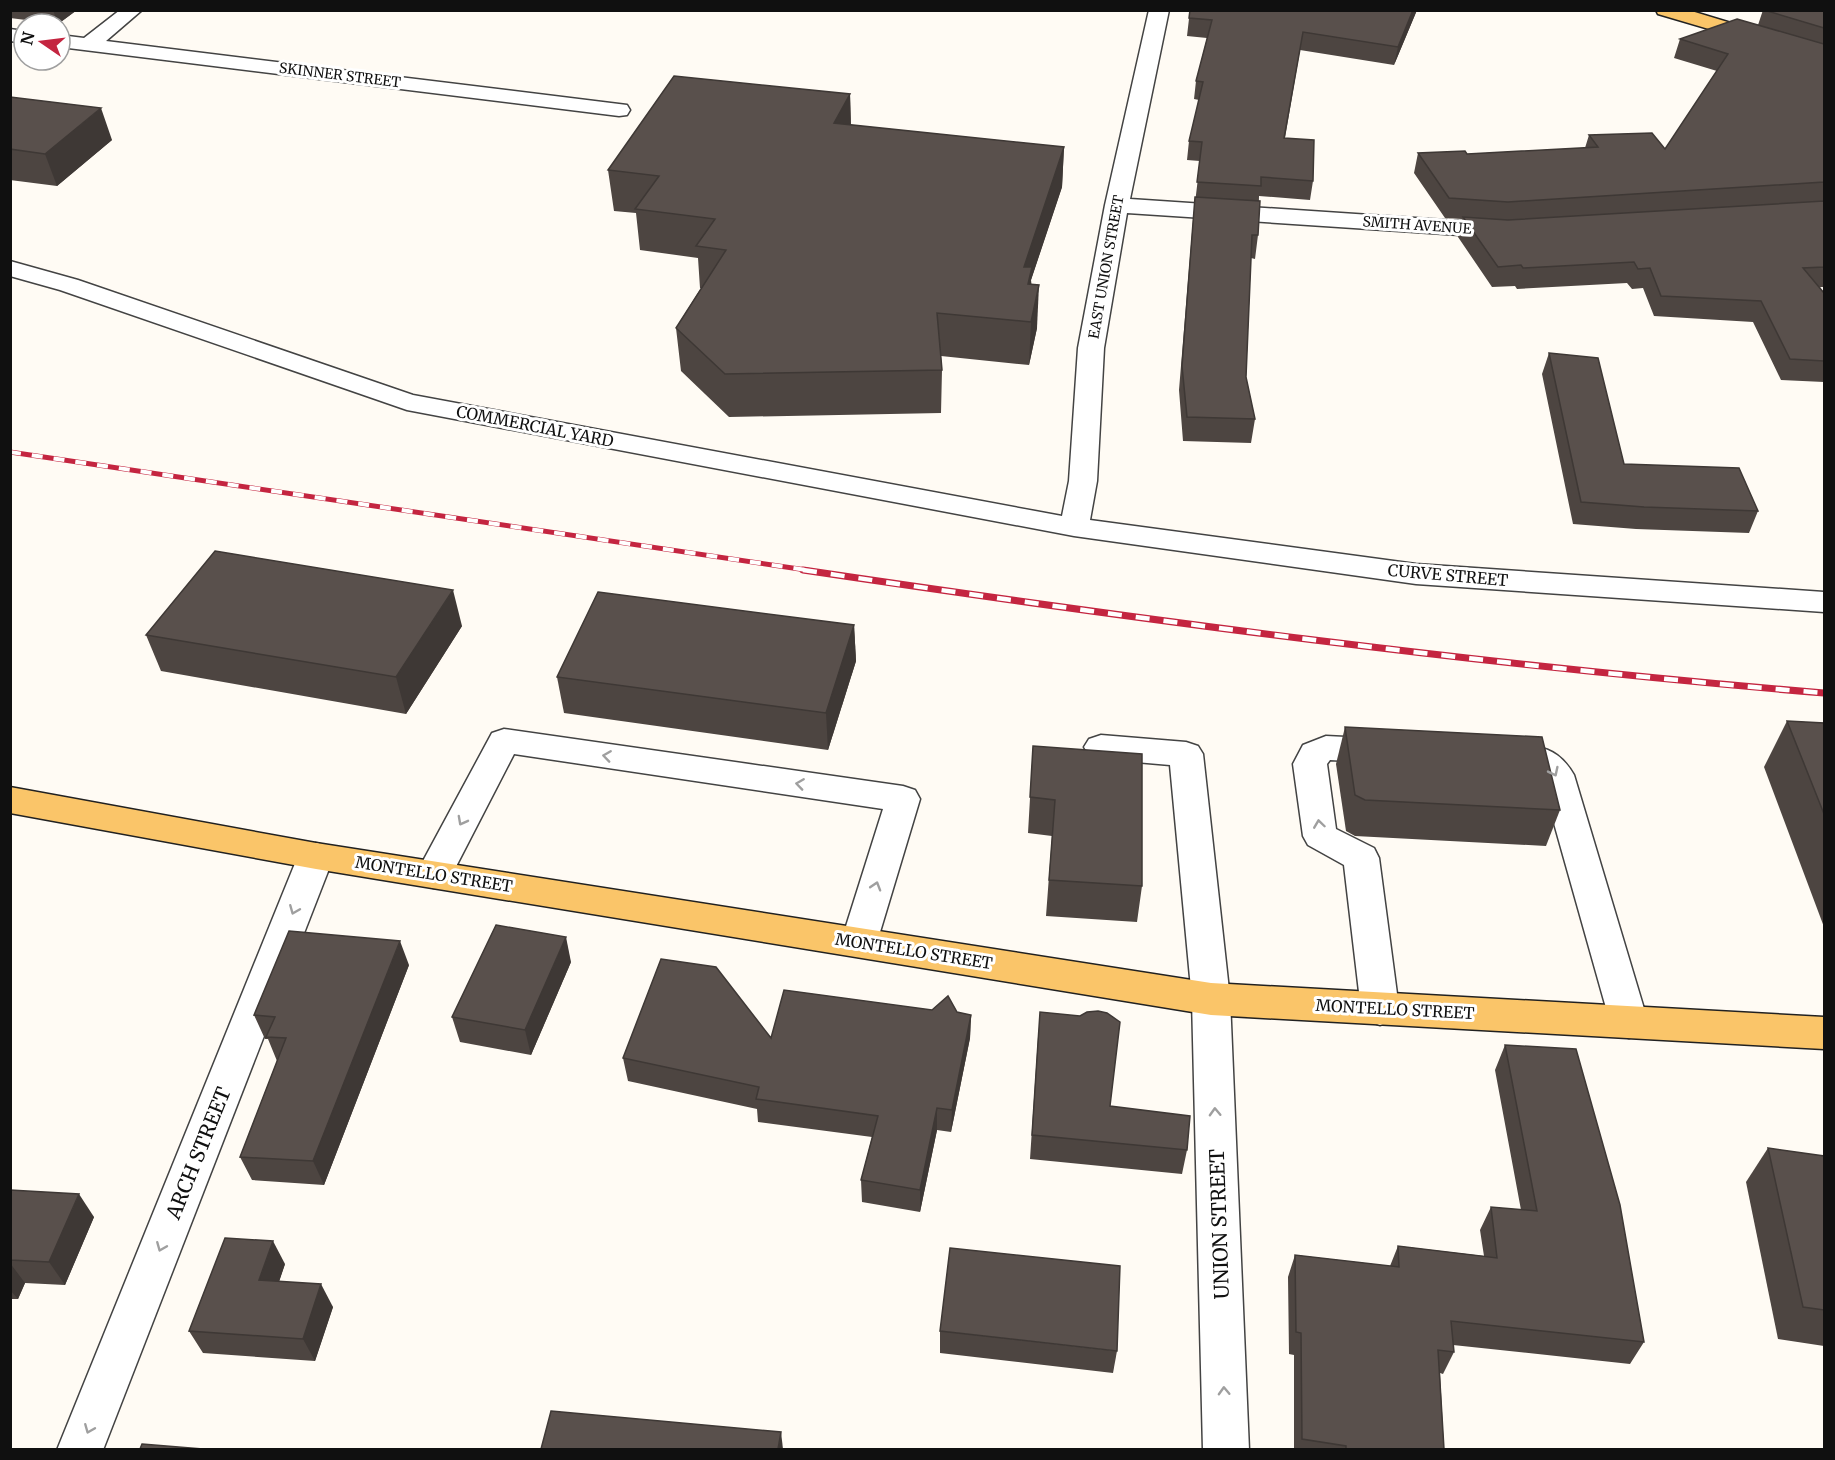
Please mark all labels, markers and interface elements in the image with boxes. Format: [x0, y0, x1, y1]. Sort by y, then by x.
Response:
north arrow [12, 12, 72, 72]
text: N [16, 29, 39, 47]
street label: SKINNER STREET [278, 59, 402, 91]
street label: EAST UNION STREET [1084, 193, 1128, 340]
street label: SMITH AVENUE [1362, 212, 1472, 238]
street label: COMMERCIAL YARD [455, 401, 615, 451]
street label: CURVE STREET [1387, 560, 1509, 590]
one-way arrow [602, 750, 612, 762]
one-way arrow [1547, 766, 1559, 777]
one-way arrow [795, 779, 805, 791]
one-way arrow [458, 814, 469, 825]
one-way arrow [1313, 820, 1325, 829]
street label: MONTELLO STREET [354, 852, 514, 896]
one-way arrow [869, 881, 881, 892]
one-way arrow [289, 904, 301, 915]
street label: MONTELLO STREET [834, 929, 994, 973]
street label: MONTELLO STREET [1315, 995, 1475, 1023]
street label: ARCH STREET [160, 1083, 236, 1224]
one-way arrow [1209, 1108, 1221, 1117]
street label: UNION STREET [1204, 1148, 1234, 1300]
one-way arrow [155, 1242, 168, 1252]
one-way arrow [1218, 1387, 1231, 1396]
one-way arrow [84, 1422, 96, 1433]

